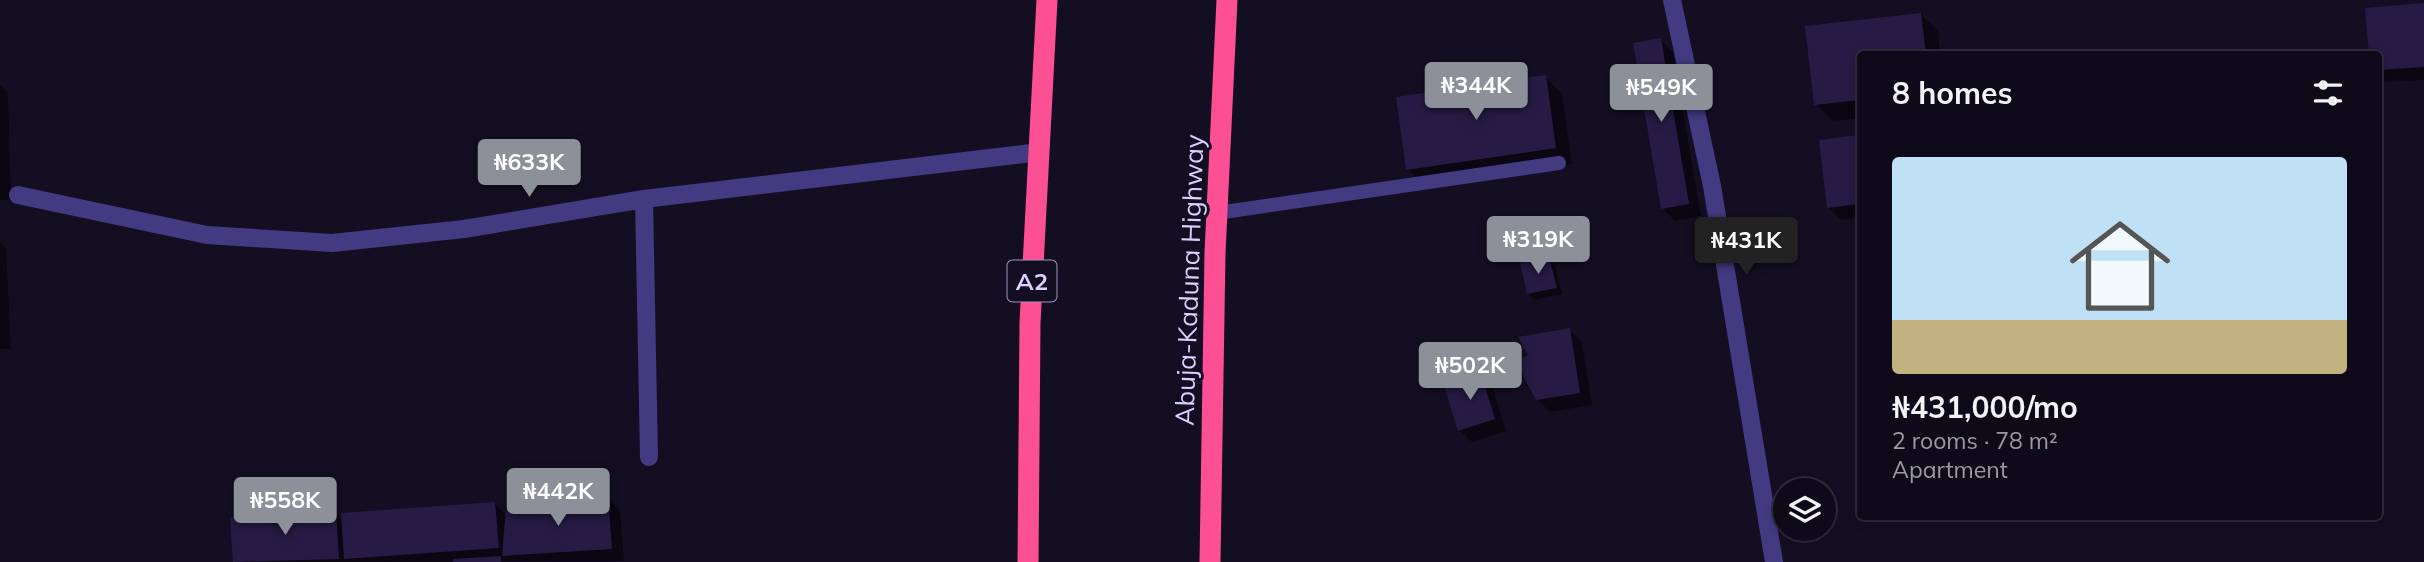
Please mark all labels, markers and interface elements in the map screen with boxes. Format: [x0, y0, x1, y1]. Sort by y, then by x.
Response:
pin: ₦344K [1427, 62, 1525, 122]
pin: ₦549K [1612, 64, 1710, 124]
text: ₦344K [1441, 70, 1511, 99]
text: ₦549K [1626, 72, 1696, 101]
text: 8 homes [1892, 74, 2013, 112]
icon: filters [2309, 74, 2347, 112]
street label: Abuja-Kaduna Highway [1167, 134, 1211, 426]
pin: ₦633K [480, 140, 578, 199]
text: ₦633K [494, 147, 564, 176]
icon: home [2057, 203, 2183, 329]
pin: ₦319K [1489, 216, 1587, 276]
pin: ₦431K [1697, 218, 1795, 277]
text: ₦319K [1503, 224, 1573, 253]
text: ₦431K [1711, 225, 1781, 254]
road number: A2 [1007, 260, 1056, 302]
pin: ₦502K [1421, 342, 1519, 402]
text: ₦502K [1435, 350, 1505, 379]
text: ₦431,000/mo [1892, 388, 2078, 426]
text: 2 rooms · 78 m² [1892, 426, 2058, 455]
text: Apartment [1892, 455, 2008, 484]
pin: ₦442K [509, 468, 607, 528]
text: ₦442K [523, 476, 593, 505]
pin: ₦558K [236, 477, 334, 537]
map controls [1773, 478, 1836, 541]
button: layers [1773, 478, 1836, 541]
text: ₦558K [250, 485, 320, 514]

